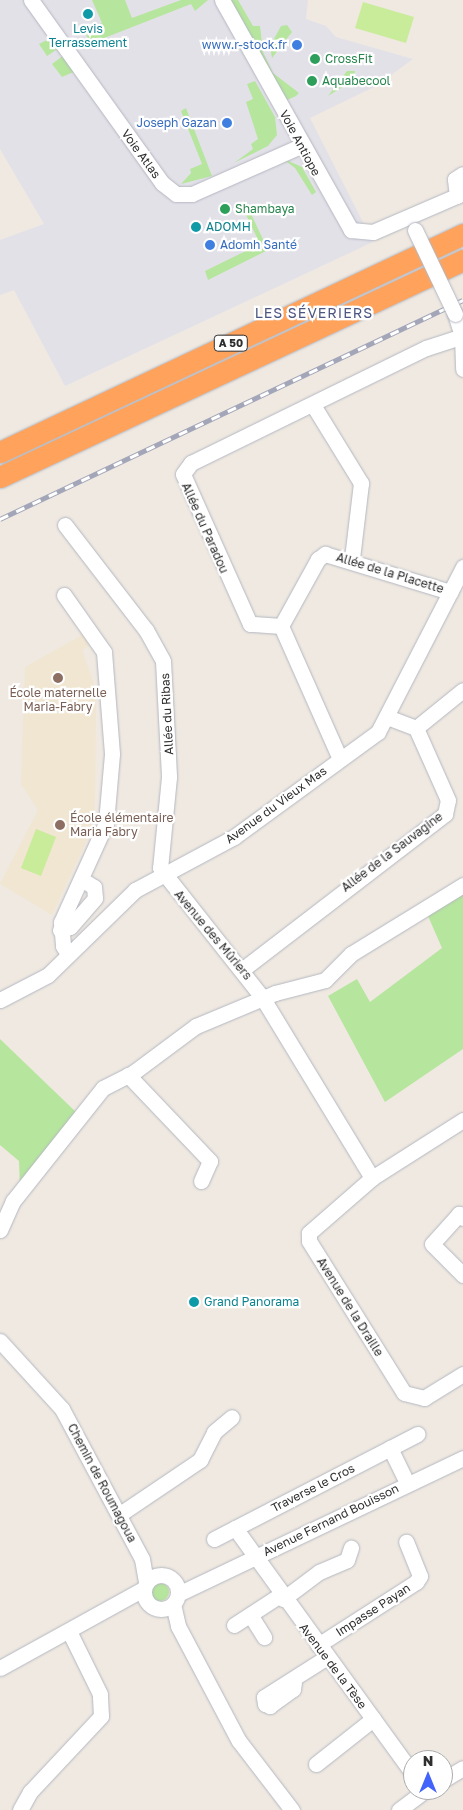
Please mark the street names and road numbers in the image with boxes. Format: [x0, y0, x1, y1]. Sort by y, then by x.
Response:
street label: Voie Antiope [277, 108, 323, 178]
street label: Voie Atlas [118, 127, 164, 181]
road number: A 50 [214, 334, 248, 352]
street label: Allée du Paradou [179, 480, 231, 576]
street label: Allée de la Placette [335, 550, 445, 596]
street label: Allée du Ribas [158, 673, 176, 755]
street label: Avenue du Vieux Mas [223, 763, 329, 847]
street label: Allée de la Sauvagine [339, 809, 445, 895]
street label: Avenue des Mûriers [171, 887, 255, 983]
street label: Avenue de la Draille [314, 1255, 386, 1359]
street label: Chemin de Roumagoua [65, 1421, 139, 1545]
street label: Traverse le Cros [269, 1461, 357, 1515]
street label: Avenue Fernand Bouisson [261, 1481, 401, 1559]
street label: Impasse Payan [333, 1581, 413, 1639]
street label: Avenue de la Tèse [296, 1620, 370, 1712]

